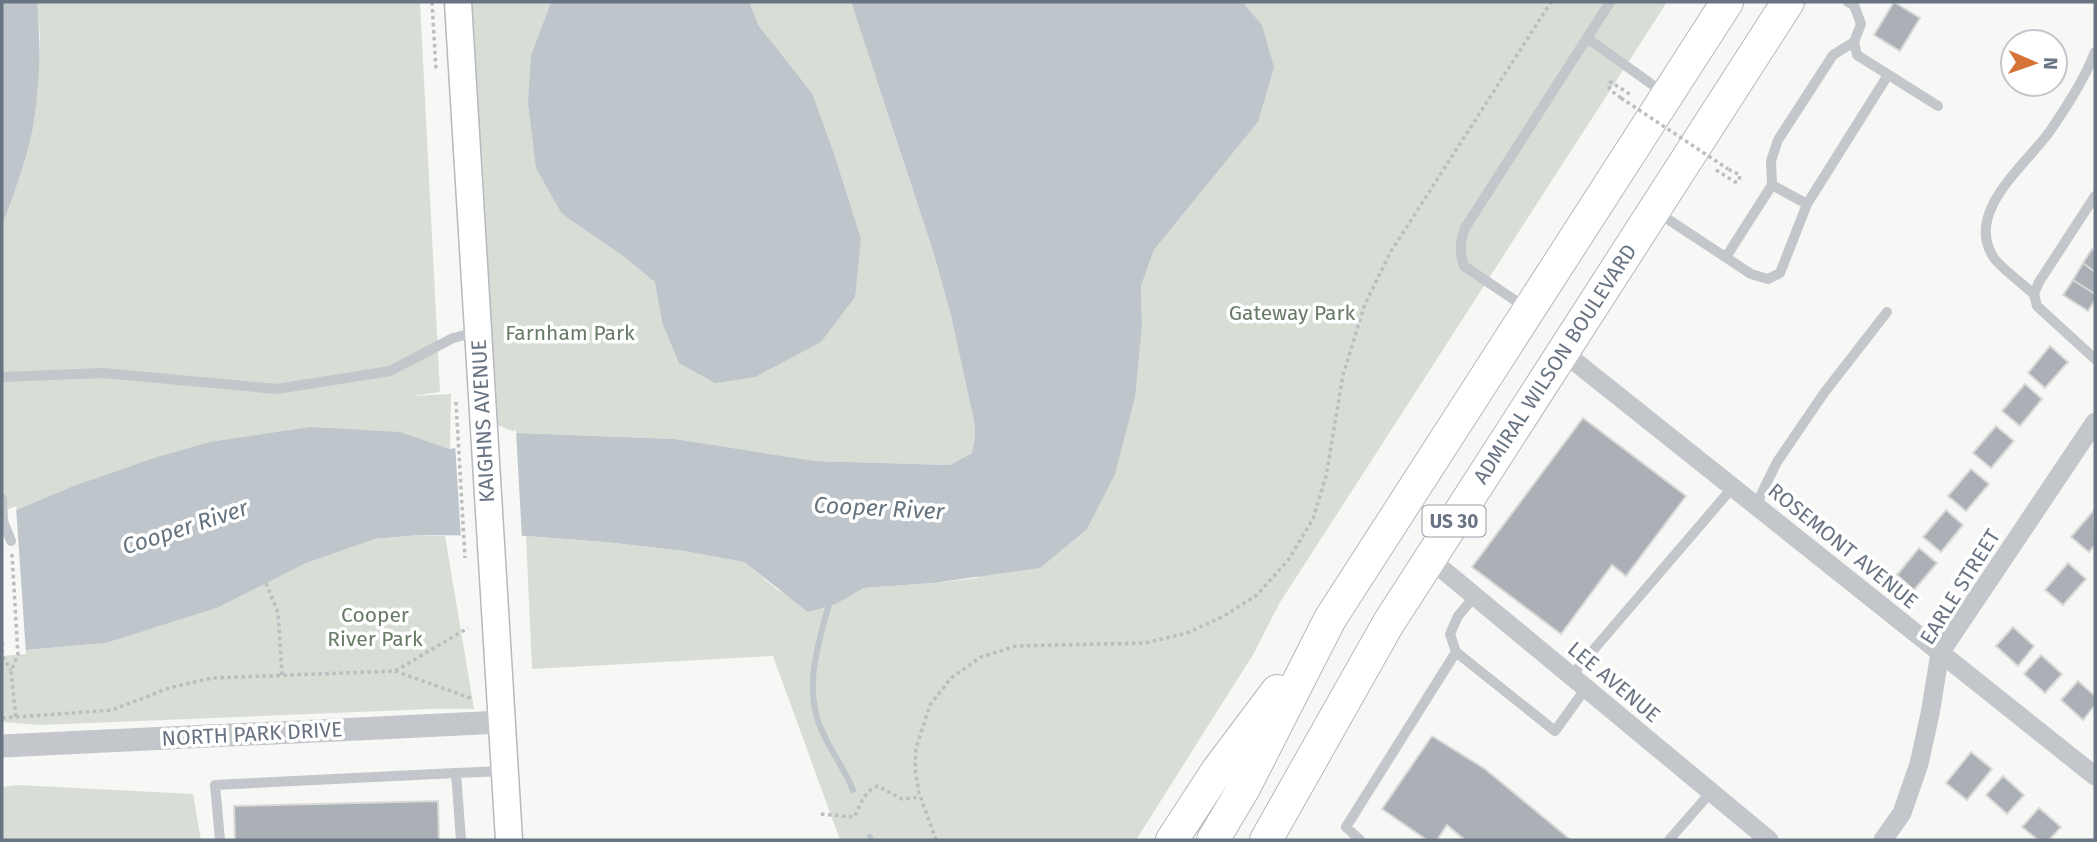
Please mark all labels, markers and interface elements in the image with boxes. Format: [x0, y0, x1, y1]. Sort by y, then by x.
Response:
north arrow [1999, 28, 2069, 98]
text: N [2039, 57, 2062, 70]
street label: ADMIRAL WILSON BOULEVARD [1468, 239, 1642, 489]
park label: Gateway Park [1229, 300, 1356, 326]
park label: Farnham Park [505, 320, 635, 346]
street label: KAIGHNS AVENUE [466, 339, 500, 503]
street label: ROSEMONT AVENUE [1763, 478, 1923, 614]
water label: Cooper River [813, 491, 946, 525]
water label: Cooper River [118, 493, 253, 561]
road number: US 30 [1422, 506, 1486, 536]
street label: EARLE STREET [1914, 524, 2006, 649]
park label: Cooper River Park [327, 602, 423, 652]
street label: LEE AVENUE [1563, 636, 1665, 728]
street label: NORTH PARK DRIVE [161, 716, 343, 752]

